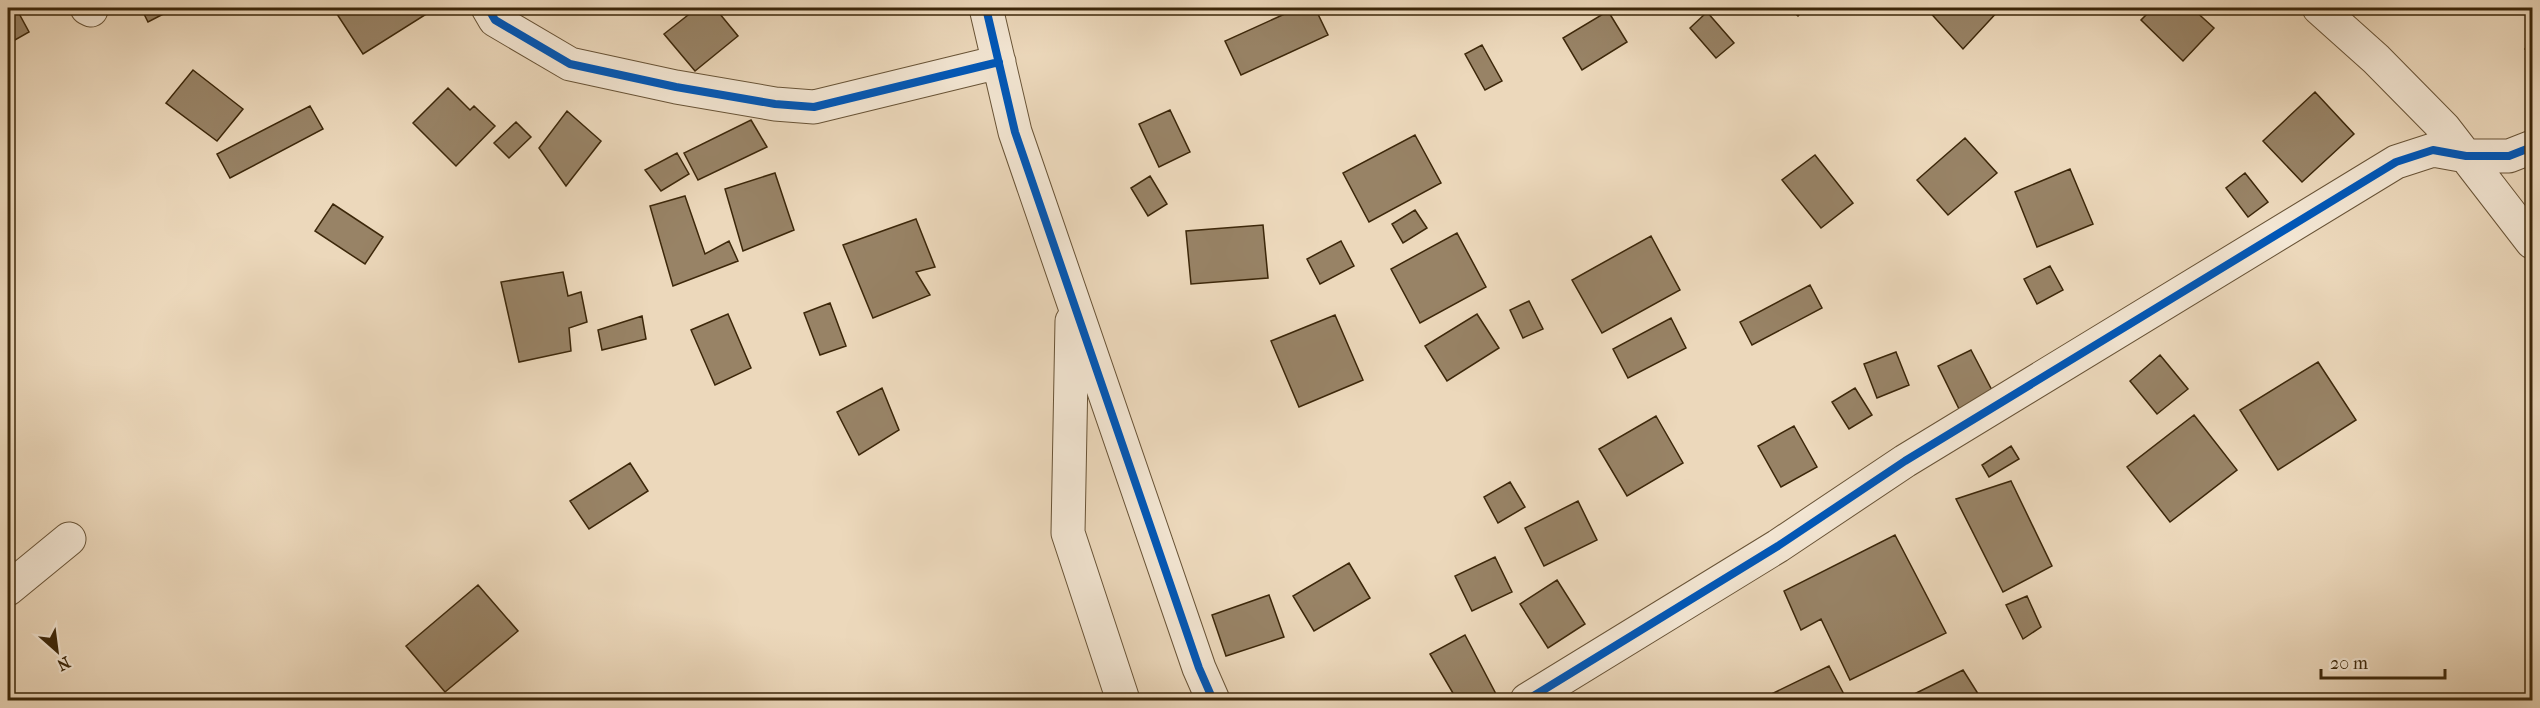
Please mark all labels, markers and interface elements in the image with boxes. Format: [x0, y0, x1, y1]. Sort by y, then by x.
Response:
north arrow [27, 621, 87, 681]
scale bar [2321, 642, 2446, 680]
text: N [53, 653, 74, 675]
text: 20 m [2330, 653, 2368, 674]

